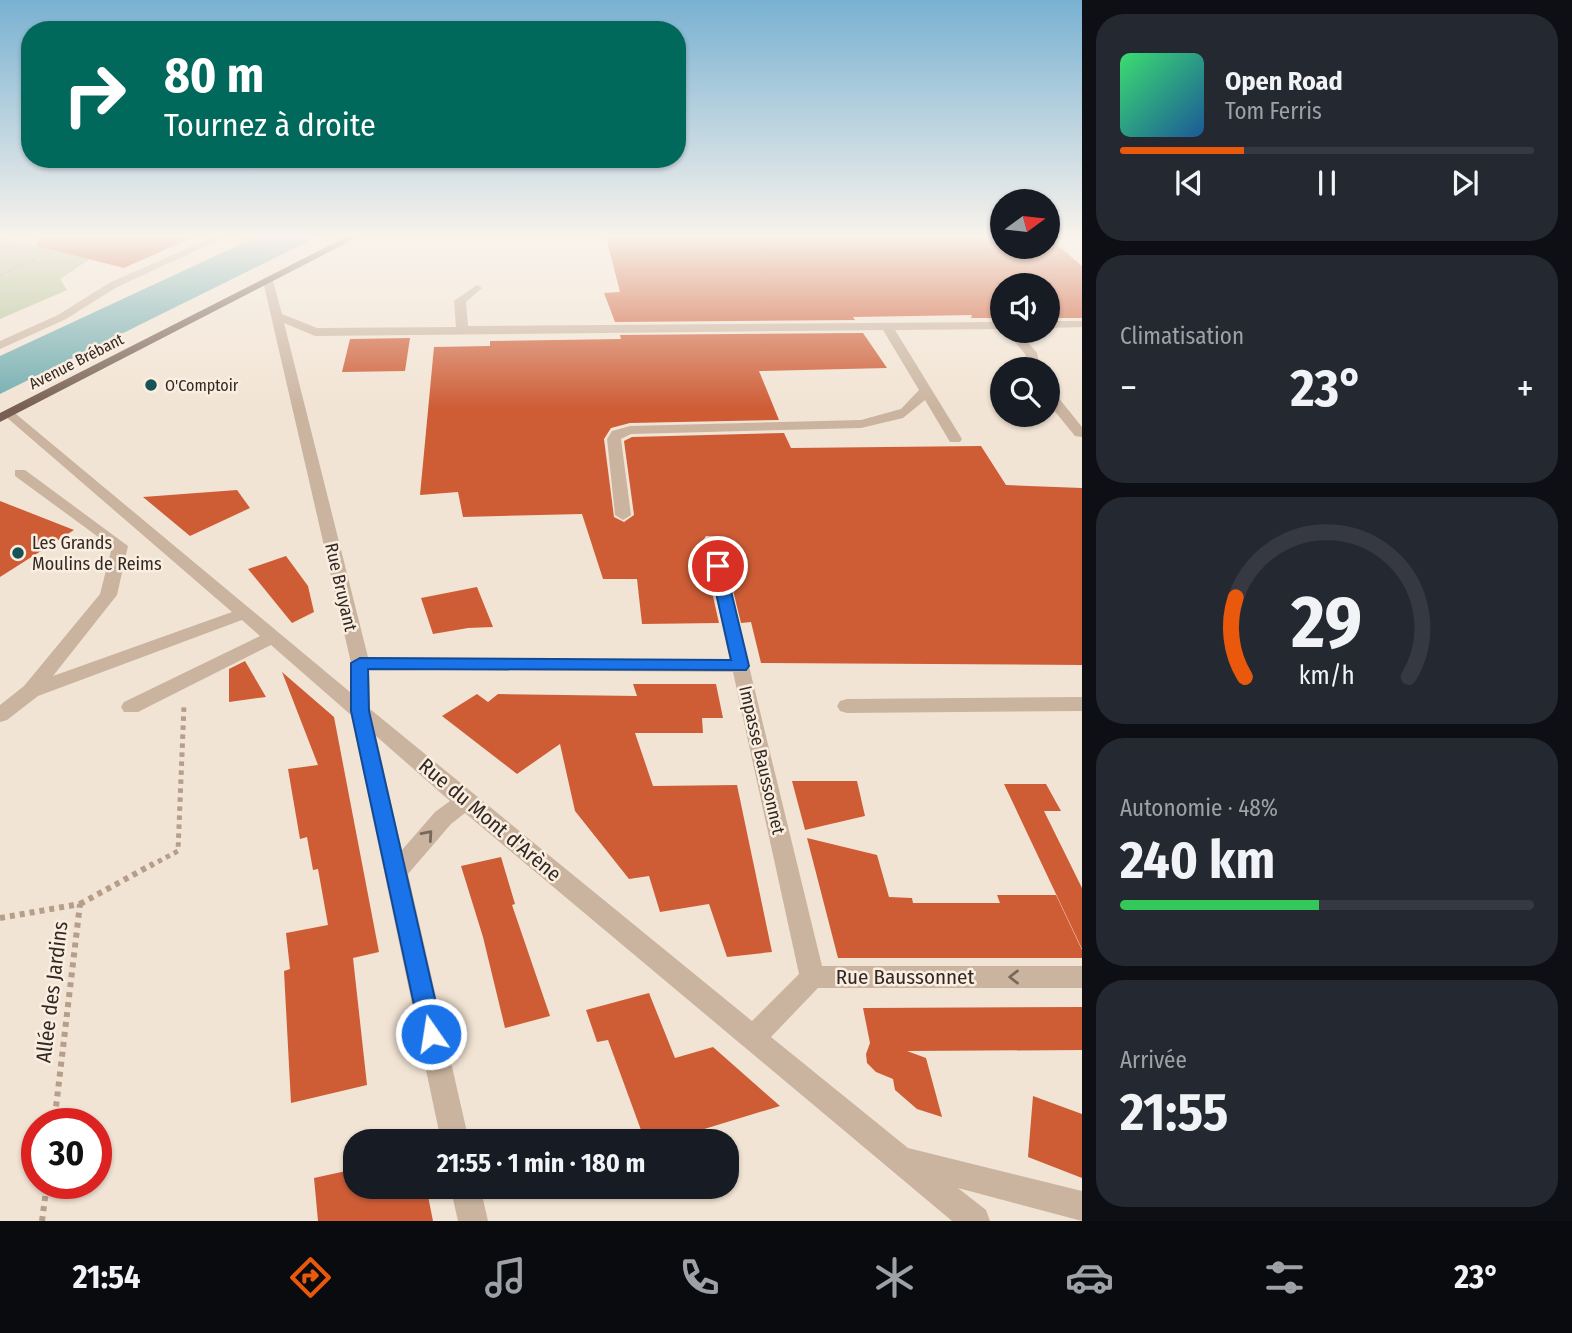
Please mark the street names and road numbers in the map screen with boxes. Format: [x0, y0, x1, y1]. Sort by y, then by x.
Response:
street label: Avenue Brébant [26, 329, 127, 393]
street label: Rue Bruyant [320, 541, 362, 633]
street label: Impasse Baussonnet [734, 684, 790, 836]
street label: Rue du Mont d'Arène [413, 753, 567, 887]
street label: Allée des Jardins [30, 920, 74, 1064]
street label: Rue Baussonnet [836, 964, 974, 990]

